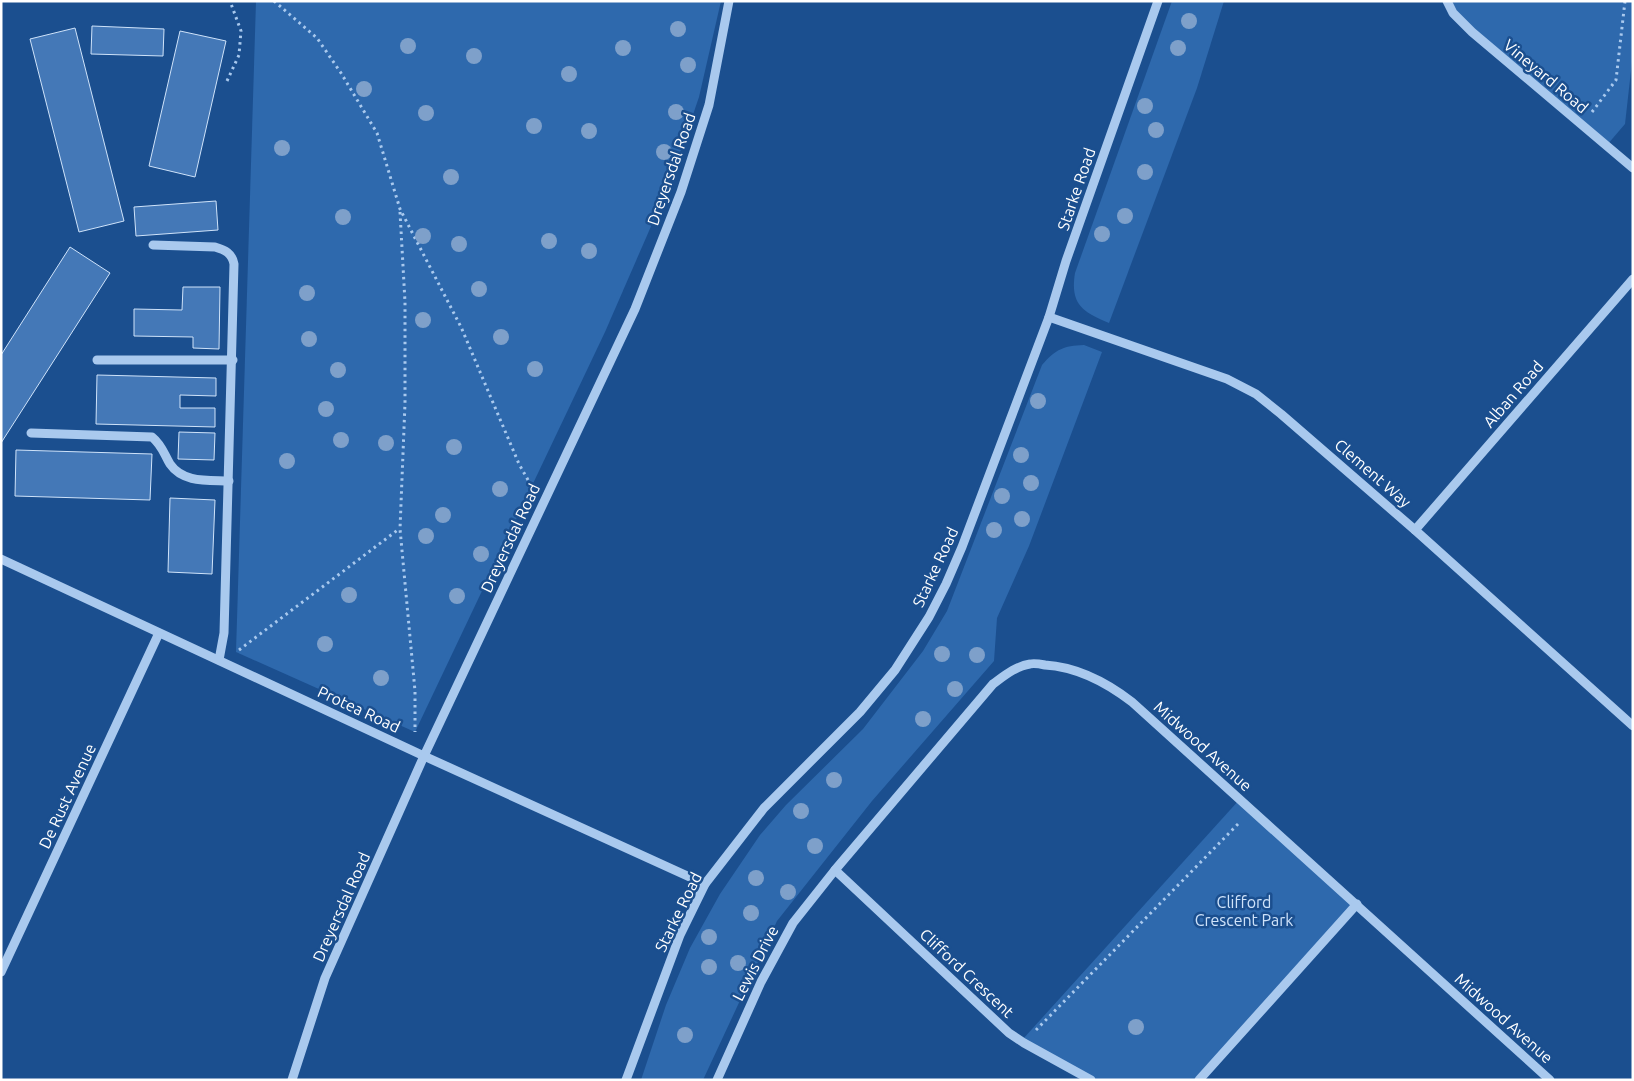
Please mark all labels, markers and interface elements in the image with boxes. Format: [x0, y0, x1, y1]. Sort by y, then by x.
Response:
street label: Vineyard Road [1500, 36, 1592, 116]
street label: Dreyersdal Road [643, 110, 699, 228]
street label: Starke Road [1053, 145, 1099, 233]
street label: Alban Road [1479, 357, 1547, 431]
street label: Clement Way [1331, 435, 1415, 511]
street label: Dreyersdal Road [477, 481, 543, 595]
street label: Starke Road [909, 524, 961, 610]
street label: Protea Road [315, 682, 403, 736]
street label: Midwood Avenue [1150, 697, 1256, 795]
street label: De Rust Avenue [35, 741, 99, 851]
street label: Dreyersdal Road [309, 849, 373, 965]
street label: Starke Road [651, 869, 705, 955]
park label: Clifford Crescent Park [1195, 893, 1293, 929]
street label: Lewis Drive [728, 923, 782, 1003]
street label: Clifford Crescent [916, 925, 1018, 1022]
street label: Midwood Avenue [1451, 969, 1557, 1067]

